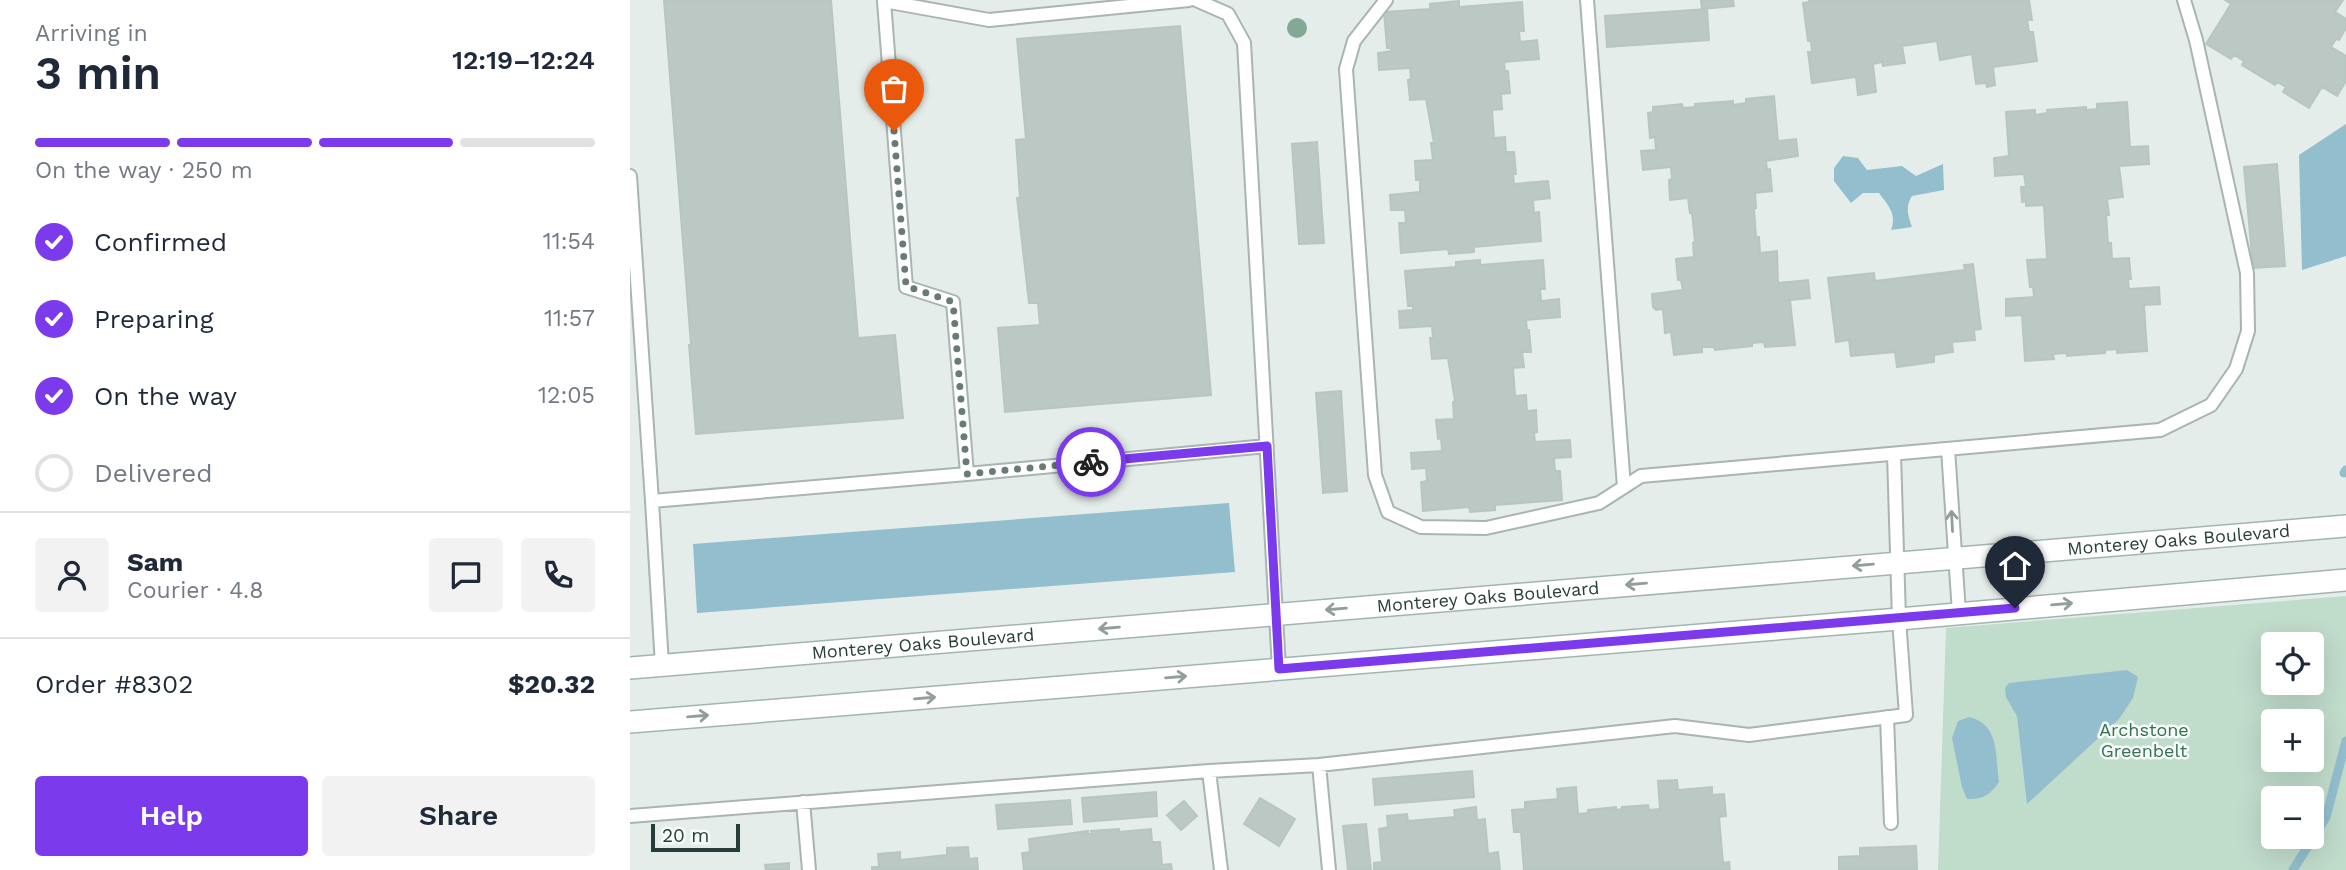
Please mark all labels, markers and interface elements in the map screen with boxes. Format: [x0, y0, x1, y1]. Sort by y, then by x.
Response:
text: Arriving in [35, 20, 148, 47]
text: 12:19–12:24 [452, 45, 595, 75]
text: 3 min [35, 46, 161, 100]
pin [864, 59, 924, 131]
icon: bag [875, 70, 913, 108]
text: On the way · 250 m [35, 157, 253, 184]
icon: check [35, 223, 73, 261]
text: Confirmed [94, 227, 227, 257]
text: 11:54 [543, 228, 595, 255]
icon: check [35, 300, 73, 338]
text: Preparing [94, 304, 214, 334]
text: 11:57 [544, 305, 595, 332]
icon: check [35, 377, 73, 415]
text: On the way [94, 381, 237, 411]
text: 12:05 [538, 382, 595, 409]
courier [1056, 427, 1126, 497]
icon: bike [1072, 443, 1110, 481]
text: Delivered [94, 458, 213, 488]
one-way arrow [1945, 510, 1958, 533]
street label: Monterey Oaks Boulevard [2066, 520, 2291, 559]
pin [1985, 536, 2045, 608]
button: person [35, 538, 109, 612]
button: chat [429, 538, 503, 612]
button: phone [521, 538, 595, 612]
text: Sam [127, 547, 183, 577]
icon: home [1996, 547, 2034, 585]
one-way arrow [1852, 559, 1875, 572]
text: Courier · 4.8 [127, 577, 263, 604]
street label: Monterey Oaks Boulevard [1376, 577, 1600, 616]
one-way arrow [1625, 578, 1648, 591]
one-way arrow [2050, 597, 2073, 610]
one-way arrow [1325, 603, 1348, 616]
one-way arrow [1099, 622, 1121, 635]
street label: Monterey Oaks Boulevard [811, 624, 1035, 663]
map controls [2261, 632, 2324, 849]
button: locate [2261, 632, 2324, 695]
text: Order #8302 [35, 669, 193, 699]
text: $20.32 [508, 669, 595, 699]
one-way arrow [1164, 670, 1187, 683]
one-way arrow [913, 691, 936, 704]
one-way arrow [686, 709, 709, 722]
button: + [2261, 709, 2324, 772]
park label: Archstone Greenbelt [2099, 719, 2189, 761]
button: Help [35, 776, 308, 856]
button: Share [322, 776, 595, 856]
button: − [2261, 786, 2324, 849]
scale bar [651, 821, 740, 853]
text: 20 m [662, 824, 709, 847]

